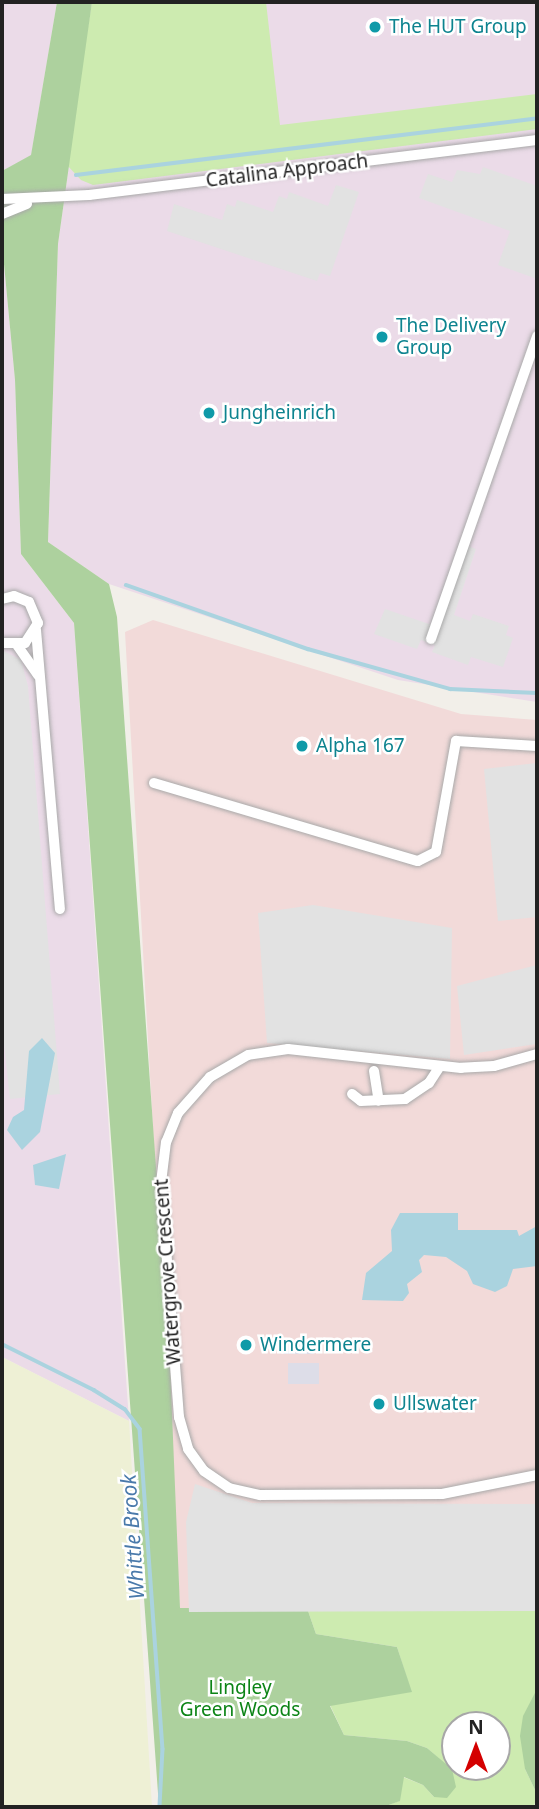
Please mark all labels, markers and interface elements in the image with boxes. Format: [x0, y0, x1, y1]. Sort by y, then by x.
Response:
place label: The HUT Group [389, 16, 527, 38]
marker: The HUT Group [367, 19, 383, 35]
street label: Catalina Approach [205, 150, 369, 192]
place label: The Delivery Group [396, 315, 506, 359]
marker: The Delivery Group [374, 329, 390, 345]
place label: Jungheinrich [223, 402, 336, 424]
marker: Jungheinrich [201, 405, 217, 421]
place label: Alpha 167 [316, 735, 405, 757]
marker: Alpha 167 [294, 738, 310, 754]
street label: Watergrove Crescent [150, 1178, 186, 1366]
place label: Windermere [260, 1334, 371, 1356]
marker: Windermere [238, 1337, 254, 1353]
place label: Ullswater [393, 1393, 477, 1415]
marker: Ullswater [371, 1396, 387, 1412]
water label: Whittle Brook [115, 1474, 149, 1600]
park label: Lingley Green Woods [180, 1677, 300, 1721]
north arrow [441, 1711, 511, 1781]
text: N [468, 1714, 484, 1740]

